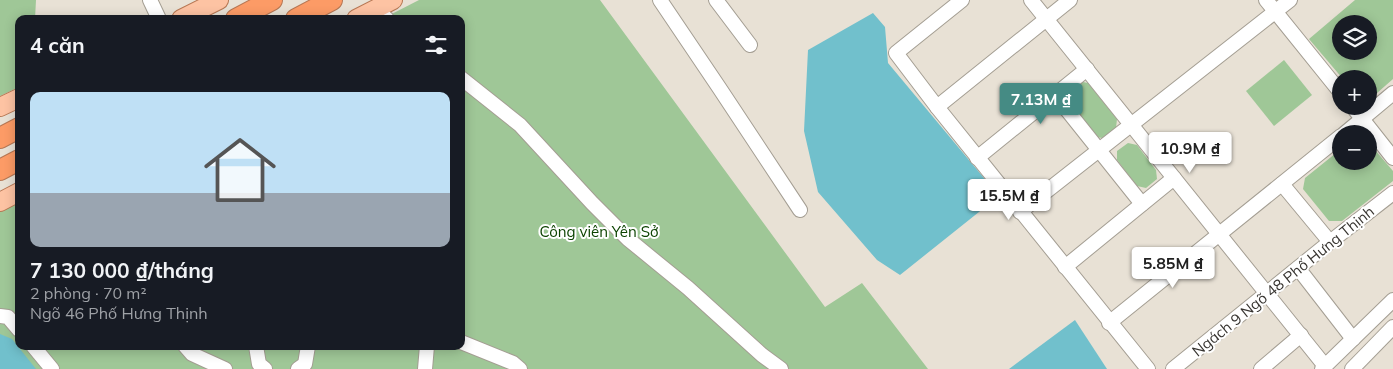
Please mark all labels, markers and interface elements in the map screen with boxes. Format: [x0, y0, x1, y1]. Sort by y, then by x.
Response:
map controls [1332, 15, 1377, 170]
button: layers [1332, 15, 1377, 60]
icon: filters [422, 31, 450, 59]
text: 4 căn [30, 32, 85, 58]
button: + [1332, 70, 1377, 115]
pin: 7.13M ₫ [995, 82, 1087, 125]
text: 7.13M ₫ [1011, 89, 1071, 109]
icon: home [195, 125, 285, 215]
button: − [1332, 125, 1377, 170]
pin: 10.9M ₫ [1144, 132, 1236, 174]
text: 10.9M ₫ [1160, 138, 1220, 158]
pin: 15.5M ₫ [963, 178, 1055, 221]
text: 15.5M ₫ [979, 185, 1039, 205]
street label: Ngách 9 Ngõ 48 Phố Hưng Thịnh [1188, 202, 1378, 360]
park label: Công viên Yên Sở [539, 222, 659, 241]
pin: 5.85M ₫ [1127, 246, 1219, 289]
text: 5.85M ₫ [1143, 253, 1203, 273]
text: 7 130 000 ₫/tháng [30, 257, 214, 283]
text: 2 phòng · 70 m² [30, 283, 146, 303]
text: Ngõ 46 Phố Hưng Thịnh [30, 303, 208, 323]

